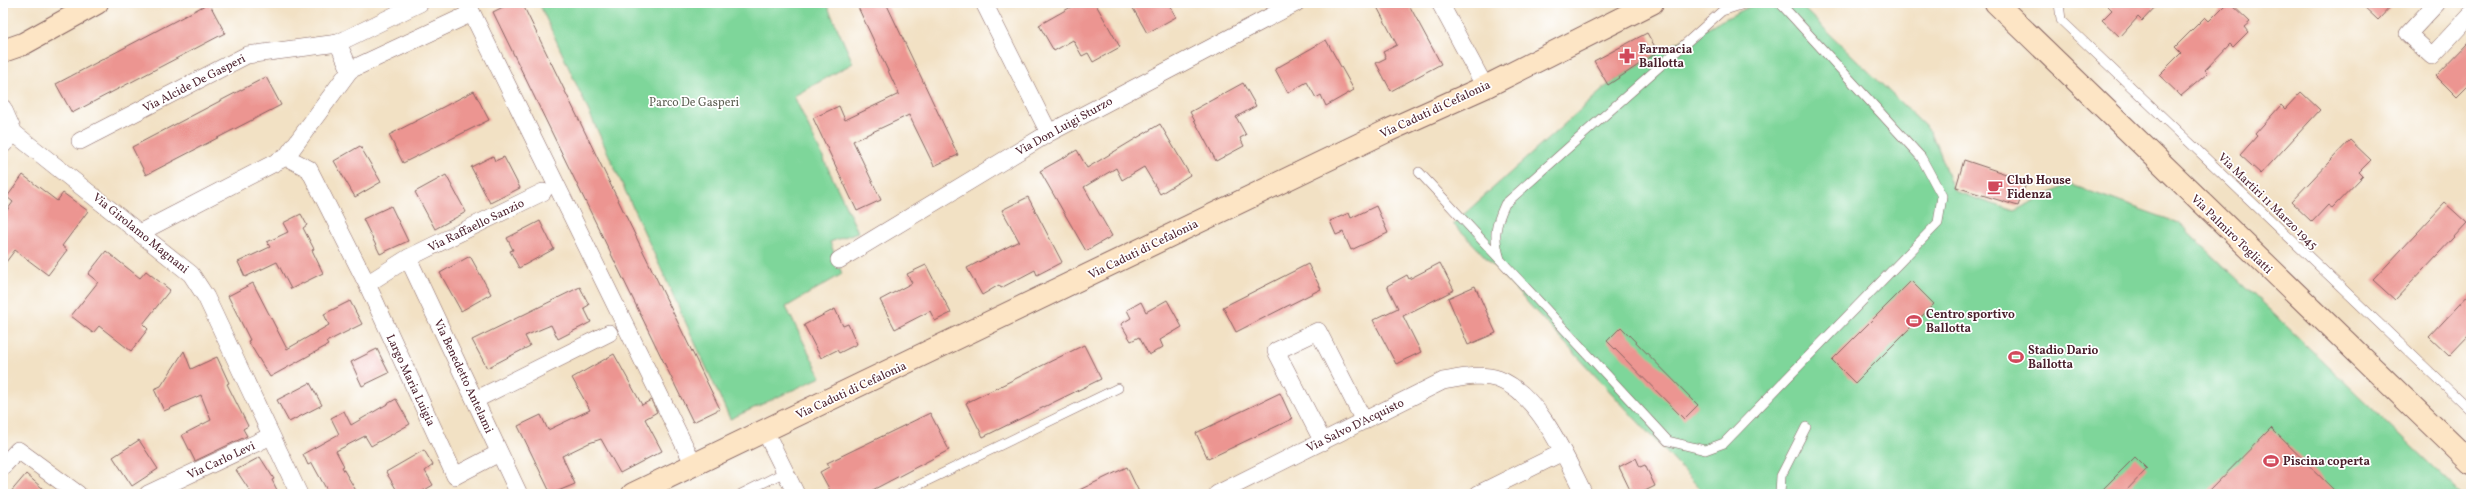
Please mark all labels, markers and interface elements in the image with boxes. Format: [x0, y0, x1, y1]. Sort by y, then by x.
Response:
place label: Farmacia Ballotta [1639, 42, 1693, 72]
pharmacy icon: Farmacia Ballotta [1618, 47, 1636, 65]
street label: Via Alcide De Gasperi [140, 51, 249, 117]
street label: Via Caduti di Cefalonia [1378, 77, 1493, 143]
street label: Via Don Luigi Sturzo [1013, 94, 1116, 160]
park label: Parco De Gasperi [649, 95, 739, 111]
street label: Via Martiri 11 Marzo 1945 [2214, 150, 2321, 254]
place label: Club House Fidenza [2007, 173, 2071, 203]
cafe icon: Club House Fidenza [1986, 178, 2004, 196]
street label: Via Girolamo Magnani [89, 190, 192, 278]
street label: Via Palmiro Togliatti [2187, 192, 2276, 278]
street label: Via Raffaello Sanzio [426, 196, 527, 256]
street label: Via Caduti di Cefalonia [1086, 216, 1201, 283]
place label: Centro sportivo Ballotta [1926, 307, 2015, 337]
sports icon: Centro sportivo Ballotta [1905, 312, 1923, 330]
street label: Via Benedetto Antelami [430, 317, 497, 436]
street label: Largo Maria Luigia [382, 332, 438, 429]
place label: Stadio Dario Ballotta [2028, 343, 2099, 373]
sports icon: Stadio Dario Ballotta [2007, 348, 2025, 366]
street label: Via Caduti di Cefalonia [794, 358, 909, 424]
street label: Via Salvo D'Acquisto [1304, 395, 1407, 456]
street label: Via Carlo Levi [185, 438, 258, 484]
sports icon: Piscina coperta [2262, 452, 2280, 470]
place label: Piscina coperta [2283, 454, 2370, 470]

